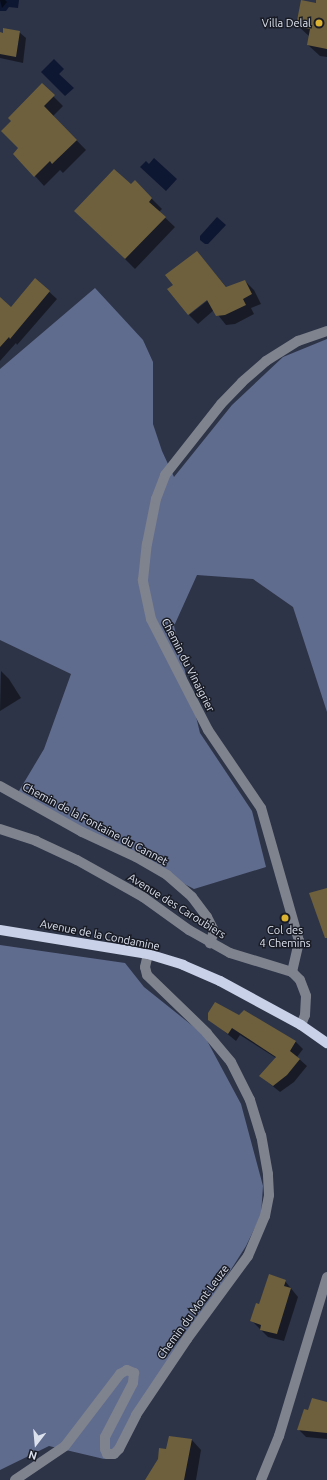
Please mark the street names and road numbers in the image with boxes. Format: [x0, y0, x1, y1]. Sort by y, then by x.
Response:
street label: Chemin du Vinaigrier [159, 616, 217, 714]
street label: Chemin de la Fontaine du Cannet [20, 780, 170, 868]
street label: Avenue des Caroubiers [126, 871, 228, 941]
street label: Avenue de la Condamine [39, 917, 161, 953]
street label: Chemin du Mont Leuze [154, 1262, 232, 1362]

